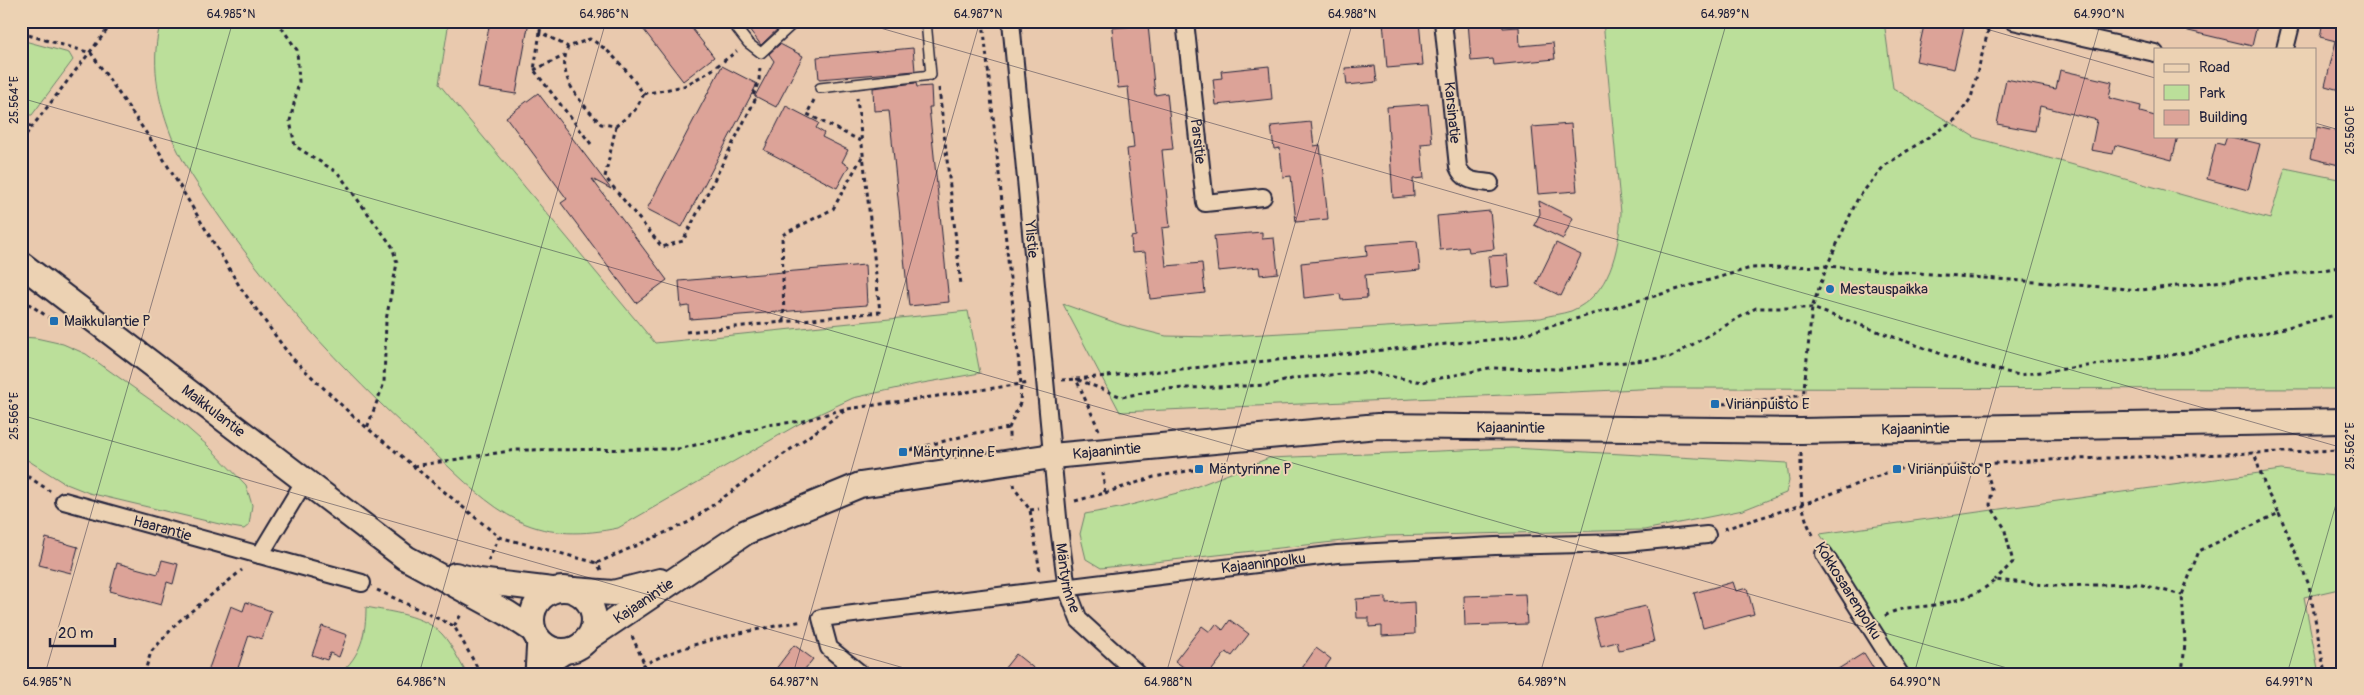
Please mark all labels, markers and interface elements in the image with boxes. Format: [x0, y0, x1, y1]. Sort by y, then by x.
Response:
text: 64.985°N [207, 7, 255, 22]
text: 64.986°N [579, 7, 629, 22]
text: 64.987°N [954, 7, 1002, 22]
text: 64.988°N [1328, 7, 1376, 22]
text: 64.989°N [1701, 7, 1749, 22]
text: 64.990°N [2074, 7, 2124, 22]
legend [2154, 48, 2316, 138]
text: Road [2199, 58, 2230, 77]
text: 25.564°E [7, 76, 22, 124]
street label: Karsinatie [1440, 81, 1465, 145]
text: Park [2199, 84, 2226, 103]
text: 25.560°E [2343, 105, 2358, 155]
text: Building [2199, 108, 2247, 127]
street label: Parsitie [1186, 118, 1210, 166]
street label: Ylistie [1020, 218, 1043, 259]
place label: Mestauspaikka [1840, 280, 1928, 299]
marker: Mestauspaikka [1824, 283, 1836, 295]
place label: Maikkulantie P [64, 312, 151, 331]
marker: Maikkulantie P [48, 315, 60, 327]
street label: Maikkulantie [178, 381, 249, 442]
text: 25.566°E [7, 392, 22, 440]
place label: Viriänpuisto E [1725, 395, 1810, 414]
marker: Viriänpuisto E [1709, 398, 1721, 410]
street label: Kajaanintie [1476, 418, 1545, 437]
street label: Kajaanintie [1881, 419, 1950, 439]
text: 25.562°E [2343, 422, 2358, 470]
street label: Kajaanintie [1072, 438, 1142, 464]
place label: Mäntyrinne E [913, 443, 995, 462]
marker: Mäntyrinne E [897, 446, 909, 458]
place label: Mäntyrinne P [1209, 460, 1292, 479]
place label: Viriänpuisto P [1907, 460, 1992, 479]
marker: Mäntyrinne P [1193, 463, 1205, 475]
marker: Viriänpuisto P [1891, 463, 1903, 475]
street label: Haarantie [131, 511, 194, 545]
street label: Kokkosaarenpolku [1810, 539, 1886, 643]
street label: Mäntyrinne [1052, 542, 1085, 616]
street label: Kajaaninpolku [1220, 548, 1307, 578]
street label: Kajaanintie [610, 574, 678, 628]
scale bar [50, 615, 115, 647]
text: 20 m [58, 624, 93, 643]
text: 64.985°N [23, 675, 71, 690]
text: 64.986°N [396, 675, 446, 690]
text: 64.987°N [770, 675, 818, 690]
text: 64.988°N [1144, 675, 1192, 690]
text: 64.989°N [1518, 675, 1566, 690]
text: 64.990°N [1890, 675, 1940, 690]
text: 64.991°N [2266, 675, 2313, 690]

